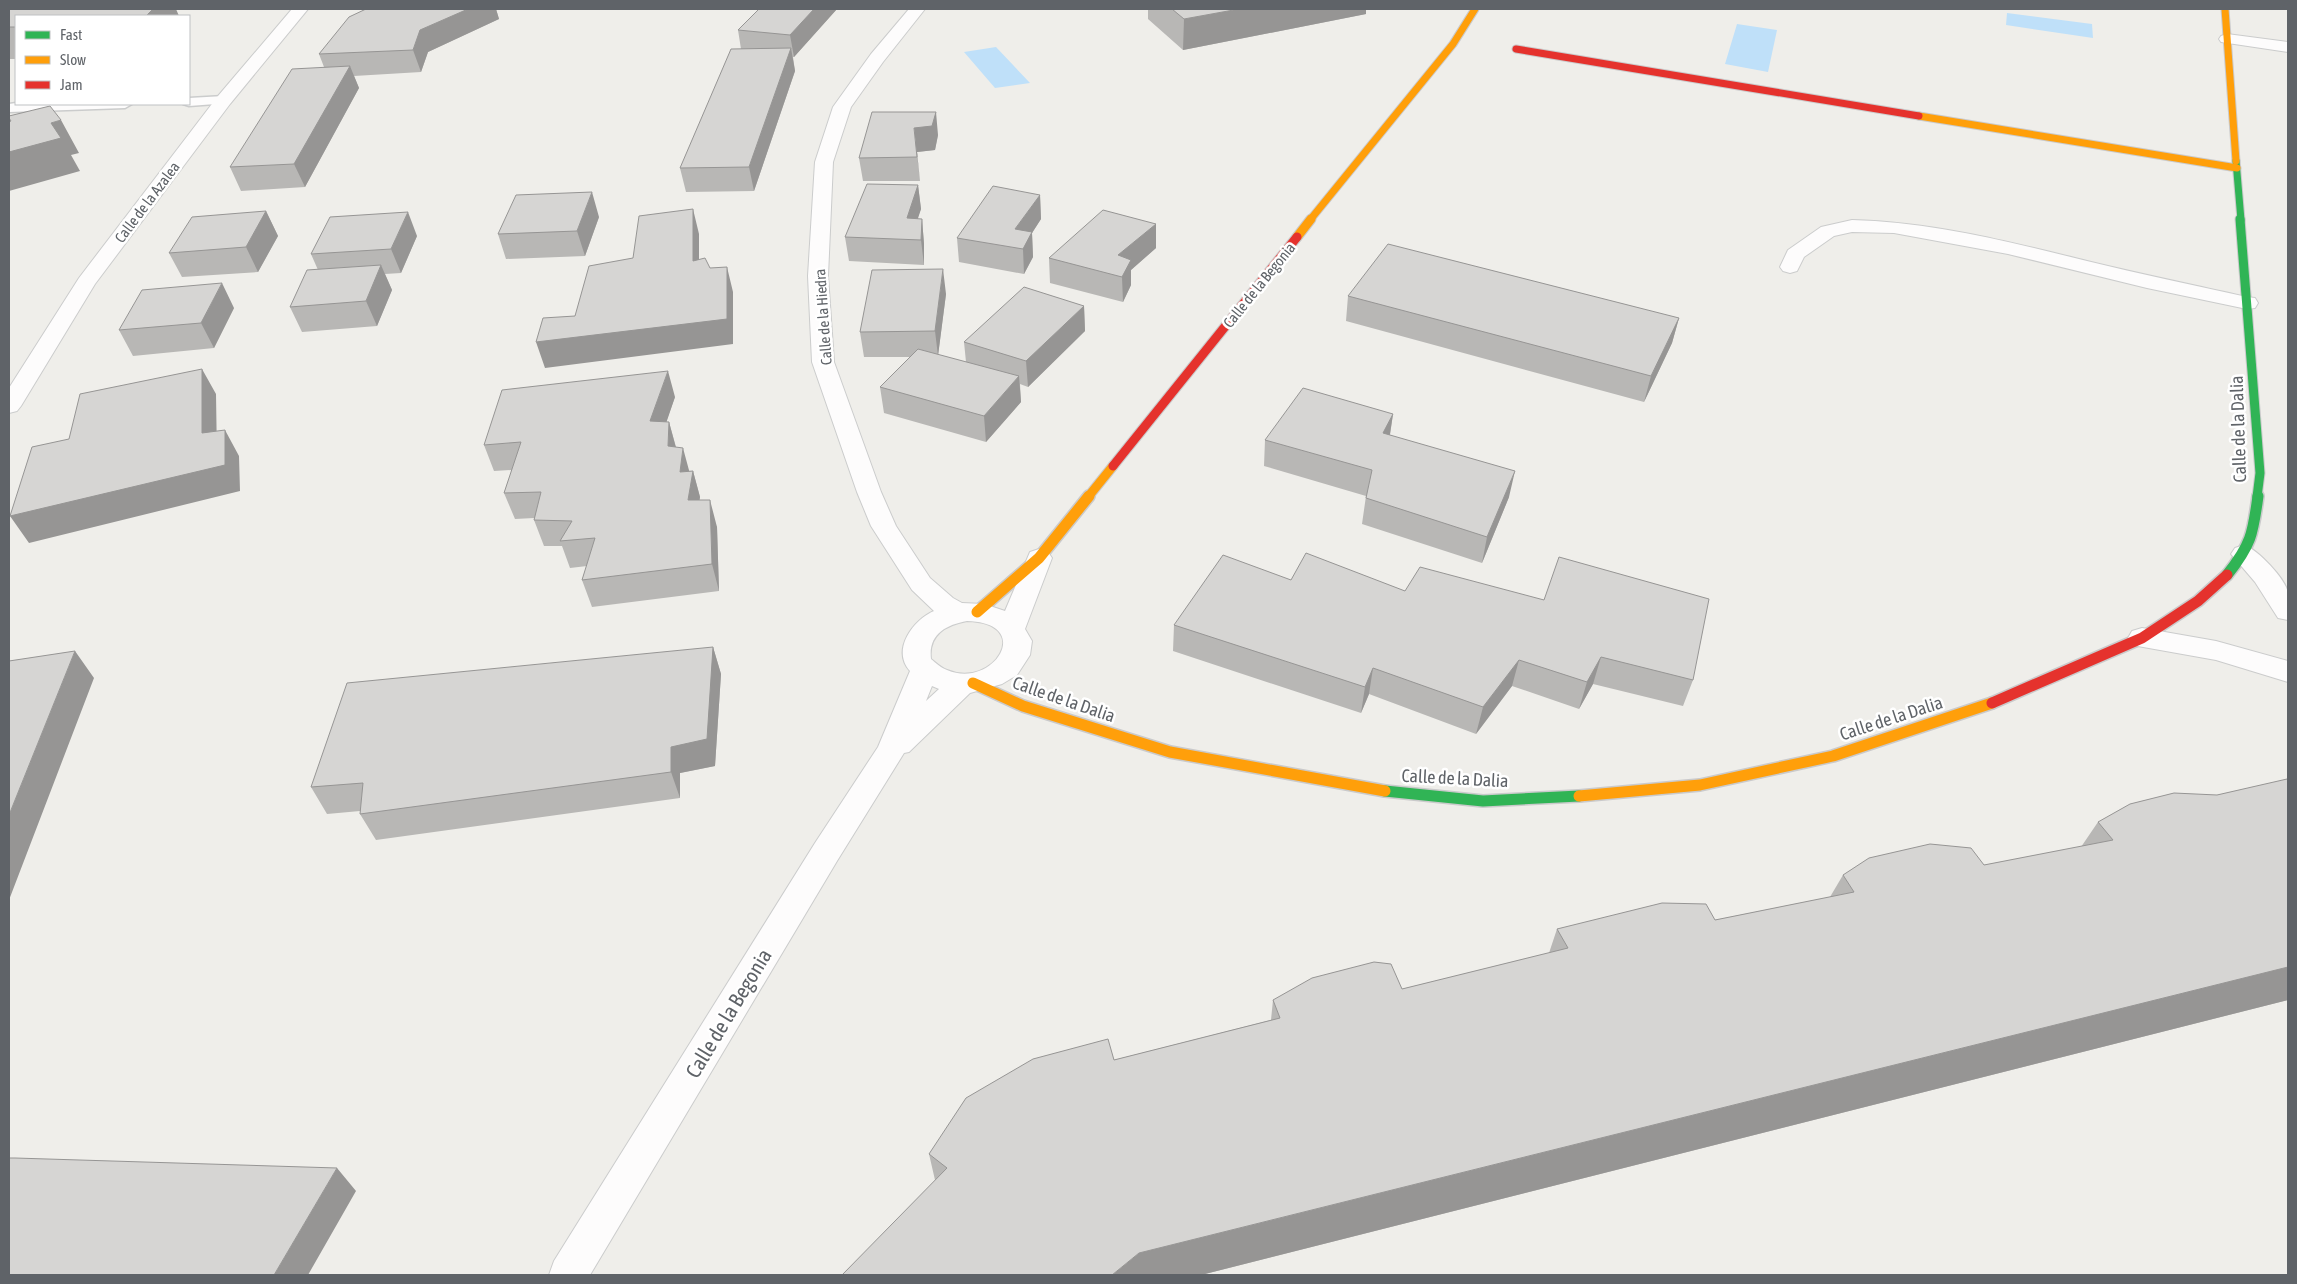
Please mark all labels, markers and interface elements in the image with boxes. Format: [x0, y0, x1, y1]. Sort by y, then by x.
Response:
legend [15, 15, 190, 105]
text: Fast [60, 26, 82, 43]
text: Slow [60, 51, 86, 68]
text: Jam [60, 76, 83, 93]
street label: Calle de la Azalea [111, 158, 183, 246]
street label: Calle de la Begonia [1220, 239, 1298, 331]
street label: Calle de la Hiedra [811, 268, 835, 366]
street label: Calle de la Dalia [2226, 375, 2250, 483]
street label: Calle de la Dalia [1010, 672, 1118, 726]
street label: Calle de la Dalia [1837, 691, 1945, 745]
street label: Calle de la Dalia [1401, 765, 1509, 791]
street label: Calle de la Begonia [680, 944, 776, 1082]

